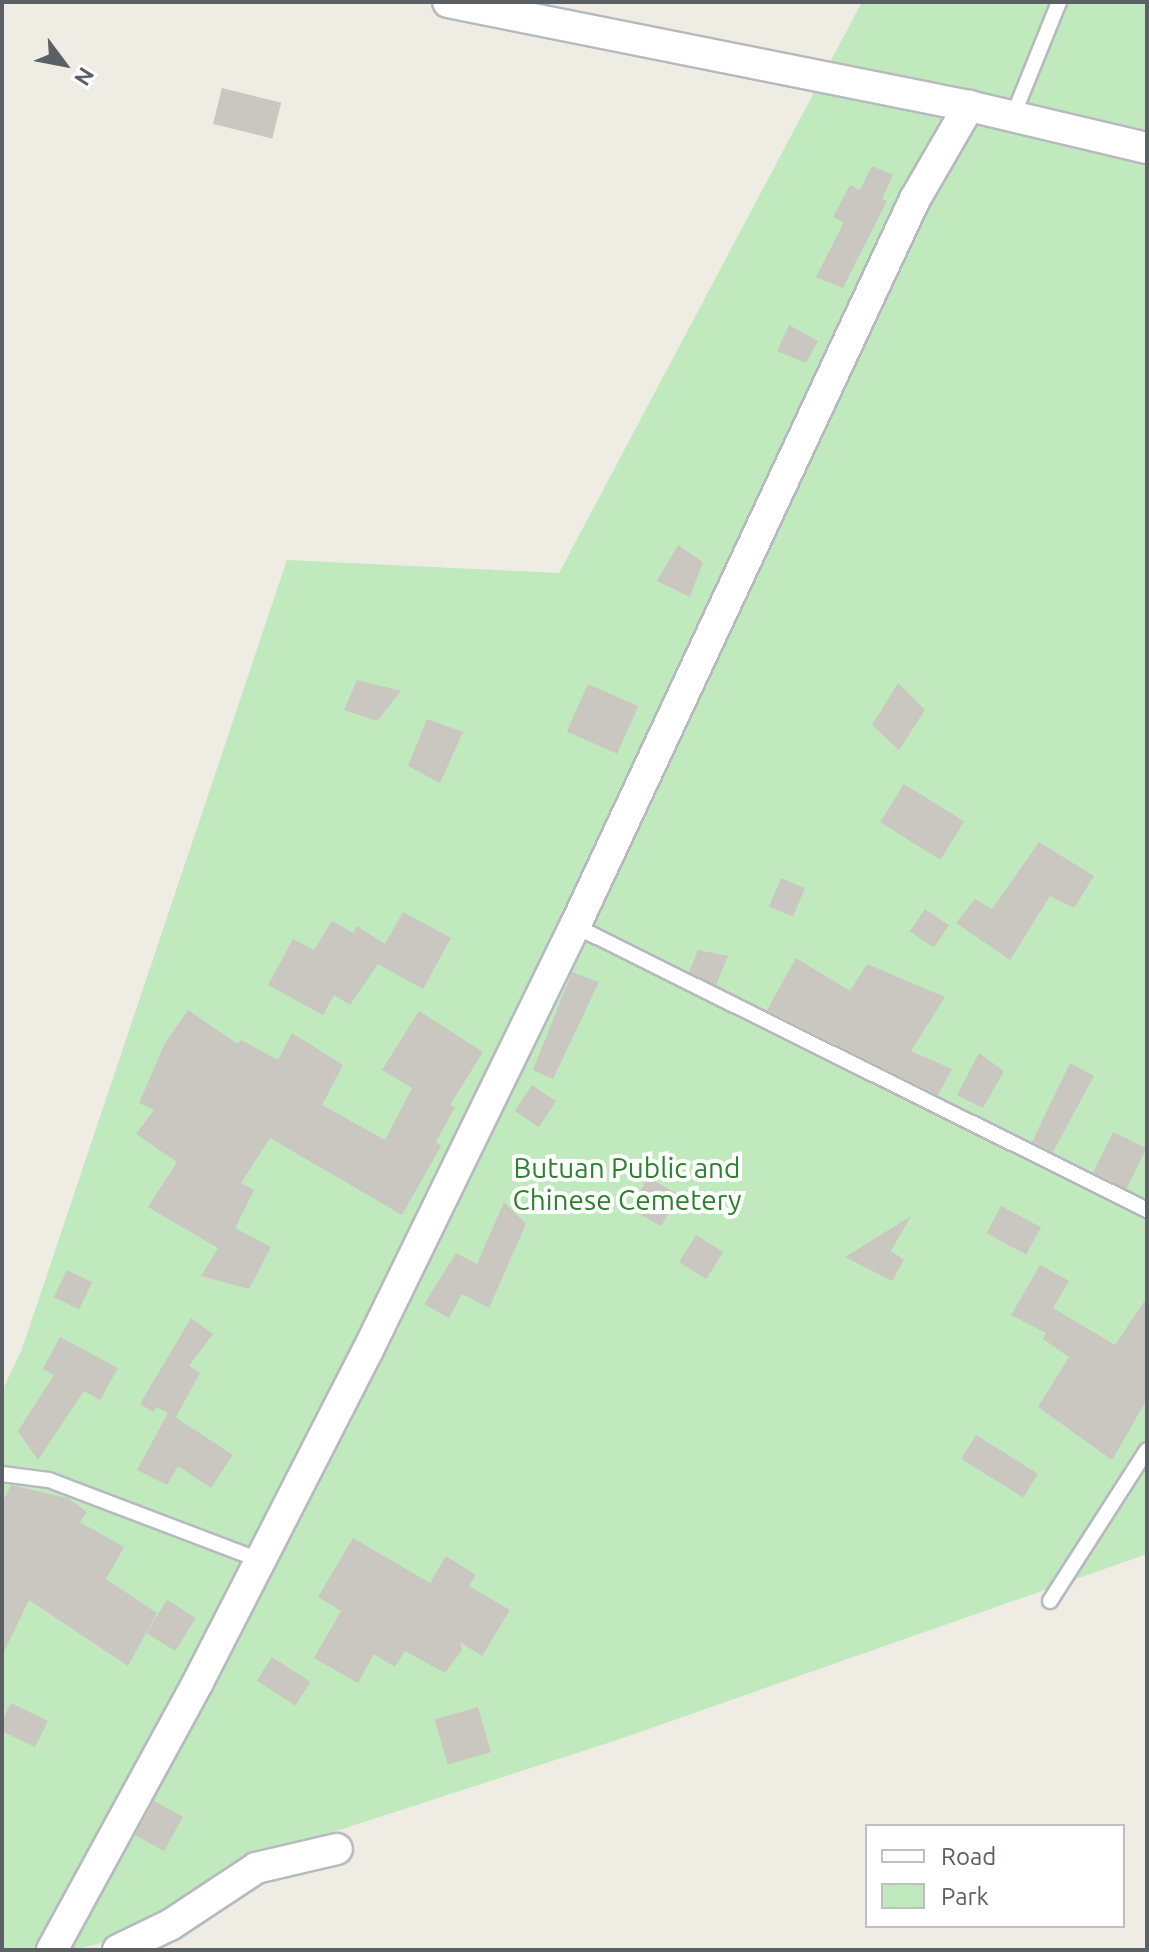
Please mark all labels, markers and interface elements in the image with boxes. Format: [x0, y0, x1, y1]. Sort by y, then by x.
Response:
north arrow [24, 24, 104, 104]
text: N [70, 63, 100, 91]
park label: Butuan Public and Chinese Cemetery [513, 1151, 741, 1217]
legend [865, 1824, 1125, 1928]
text: Road [941, 1843, 996, 1870]
text: Park [941, 1883, 989, 1910]

